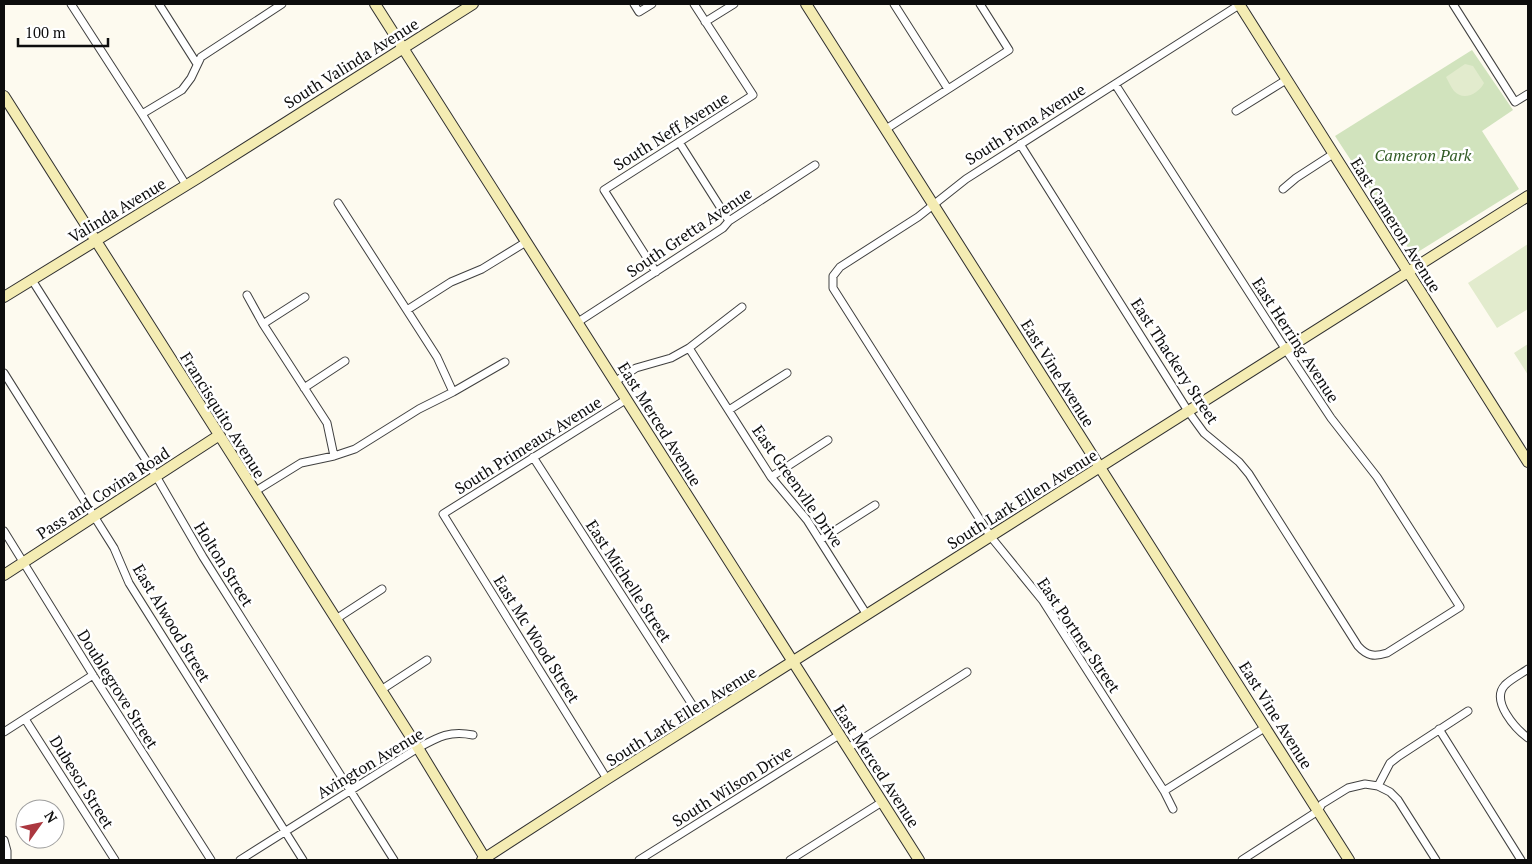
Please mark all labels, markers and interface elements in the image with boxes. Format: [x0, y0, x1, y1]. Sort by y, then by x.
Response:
street label: South Valinda Avenue [279, 13, 423, 113]
scale bar [18, 15, 108, 47]
text: 100 m [25, 22, 66, 42]
street label: South Pima Avenue [961, 78, 1089, 170]
street label: South Neff Avenue [609, 87, 733, 175]
park label: Cameron Park [1374, 144, 1472, 166]
street label: East Cameron Avenue [1346, 154, 1446, 296]
street label: Valinda Avenue [64, 172, 170, 248]
street label: South Gretta Avenue [622, 182, 756, 282]
street label: East Herring Avenue [1247, 273, 1345, 407]
street label: East Thackery Street [1126, 294, 1224, 428]
street label: East Vine Avenue [1016, 315, 1100, 431]
street label: Francisquito Avenue [175, 348, 271, 482]
street label: East Merced Avenue [613, 358, 707, 490]
street label: South Primeaux Avenue [450, 391, 606, 499]
street label: East Greenvlle Drive [747, 420, 849, 552]
street label: Pass and Covina Road [32, 442, 174, 544]
street label: South Lark Ellen Avenue [943, 444, 1101, 554]
street label: East Michelle Street [581, 515, 677, 647]
street label: Holton Street [189, 517, 259, 611]
street label: East Alwood Street [128, 560, 216, 686]
street label: East Mc Wood Street [489, 571, 585, 707]
street label: East Portner Street [1032, 573, 1126, 697]
street label: Doublegrove Street [73, 625, 164, 753]
street label: East Vine Avenue [1234, 657, 1318, 773]
street label: South Lark Ellen Avenue [602, 661, 760, 771]
street label: East Merced Avenue [829, 700, 925, 832]
street label: Avington Avenue [313, 722, 427, 804]
street label: Dubesor Street [45, 731, 119, 833]
street label: South Wilson Drive [668, 740, 796, 832]
north arrow [15, 799, 65, 849]
text: N [40, 807, 62, 827]

